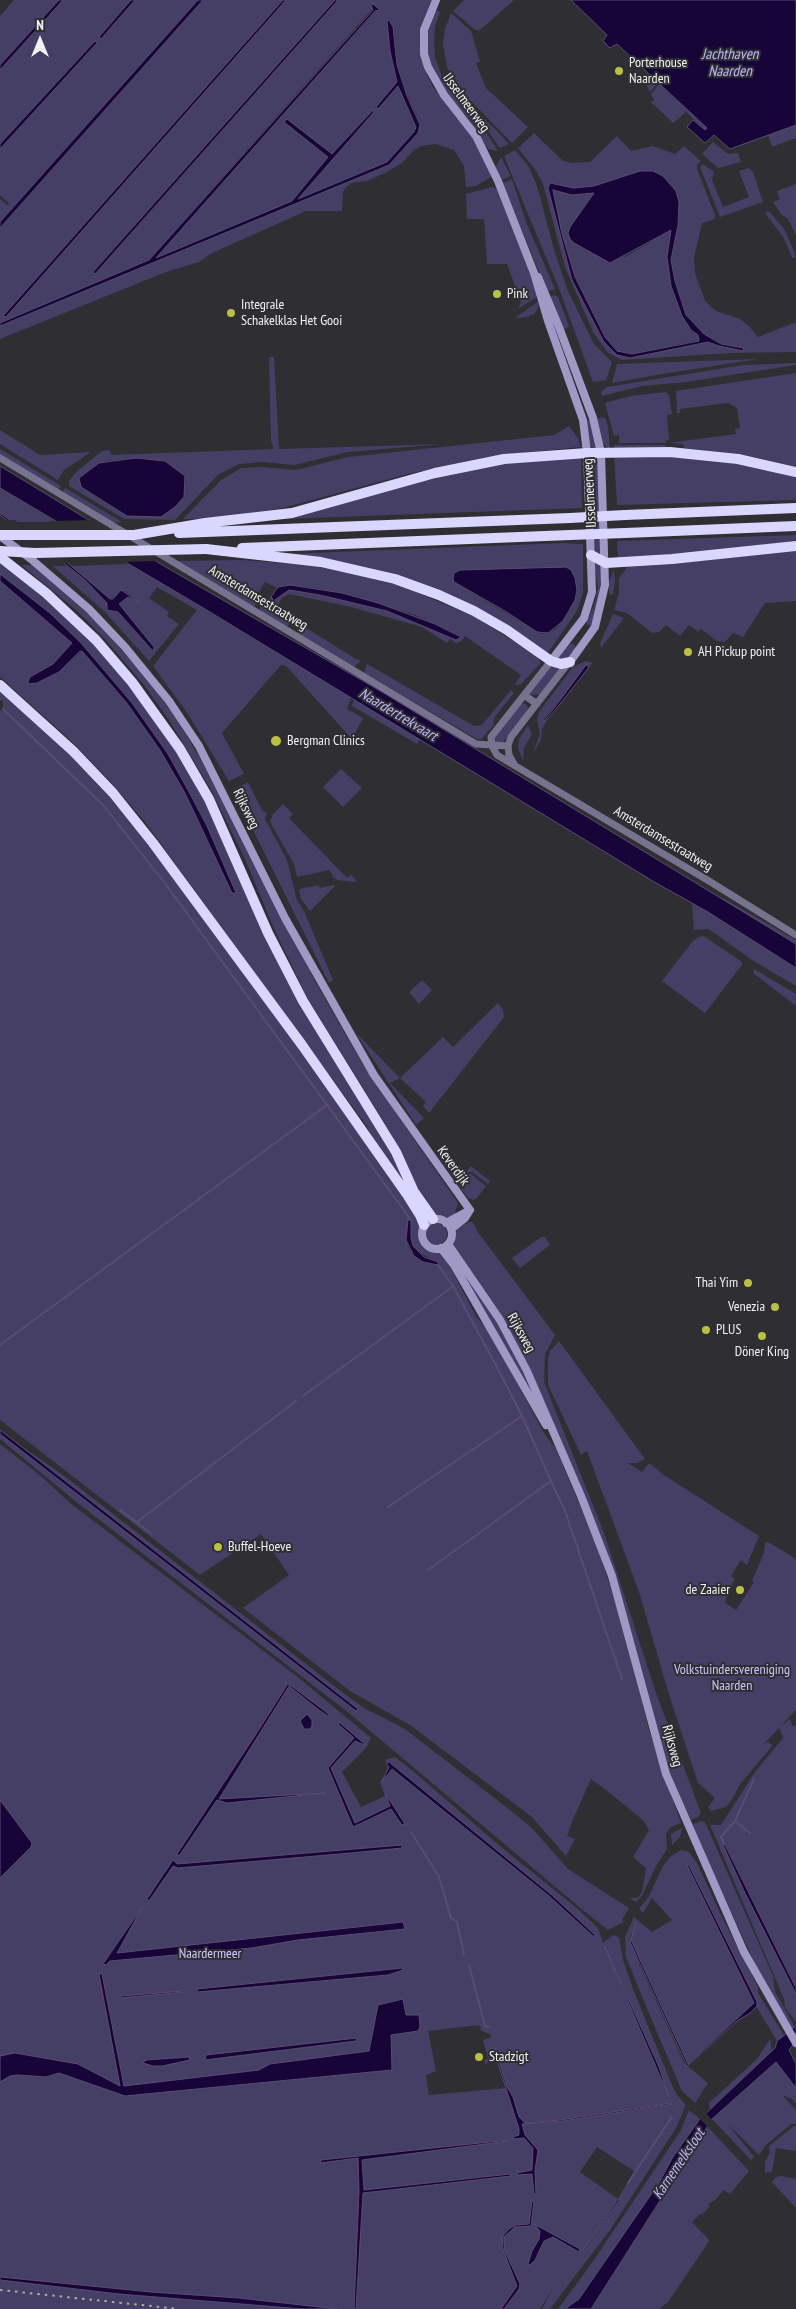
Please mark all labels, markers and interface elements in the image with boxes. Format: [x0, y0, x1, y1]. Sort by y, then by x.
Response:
north arrow [15, 15, 65, 65]
text: N [36, 16, 44, 34]
water label: Jachthaven Naarden [702, 46, 758, 81]
place label: Porterhouse Naarden [629, 55, 687, 88]
marker: Porterhouse Naarden [613, 65, 625, 77]
street label: IJsselmeerweg [439, 70, 493, 136]
place label: Pink [507, 286, 528, 302]
marker: Pink [491, 288, 503, 300]
place label: Integrale Schakelklas Het Gooi [241, 297, 342, 330]
marker: Integrale Schakelklas Het Gooi [225, 307, 237, 319]
street label: IJsselmeerweg [580, 458, 600, 528]
street label: Amsterdamsestraatweg [205, 562, 311, 634]
place label: AH Pickup point [698, 644, 775, 660]
marker: AH Pickup point [682, 646, 694, 658]
water label: Naardertrekvaart [356, 685, 440, 745]
place label: Bergman Clinics [287, 733, 365, 749]
marker: Bergman Clinics [269, 734, 283, 748]
street label: Rijksweg [229, 786, 263, 832]
street label: Amsterdamsestraatweg [610, 803, 716, 875]
street label: Keverdijk [433, 1143, 473, 1189]
place label: Thai Yim [695, 1275, 738, 1291]
marker: Thai Yim [742, 1277, 754, 1289]
place label: Venezia [728, 1299, 765, 1315]
marker: Venezia [769, 1301, 781, 1313]
street label: Rijksweg [503, 1310, 539, 1356]
place label: PLUS [716, 1322, 741, 1338]
marker: PLUS [700, 1324, 712, 1336]
marker: Döner King [756, 1330, 768, 1342]
place label: Döner King [735, 1344, 789, 1360]
place label: Buffel-Hoeve [228, 1539, 291, 1555]
marker: Buffel-Hoeve [212, 1541, 224, 1553]
place label: de Zaaier [685, 1582, 730, 1598]
marker: de Zaaier [734, 1584, 746, 1596]
park label: Volkstuindersvereniging Naarden [674, 1662, 790, 1694]
street label: Rijksweg [658, 1723, 686, 1769]
park label: Naardermeer [179, 1946, 241, 1962]
place label: Stadzigt [489, 2049, 528, 2065]
marker: Stadzigt [473, 2051, 485, 2063]
water label: Karnemelksloot [649, 2125, 709, 2203]

